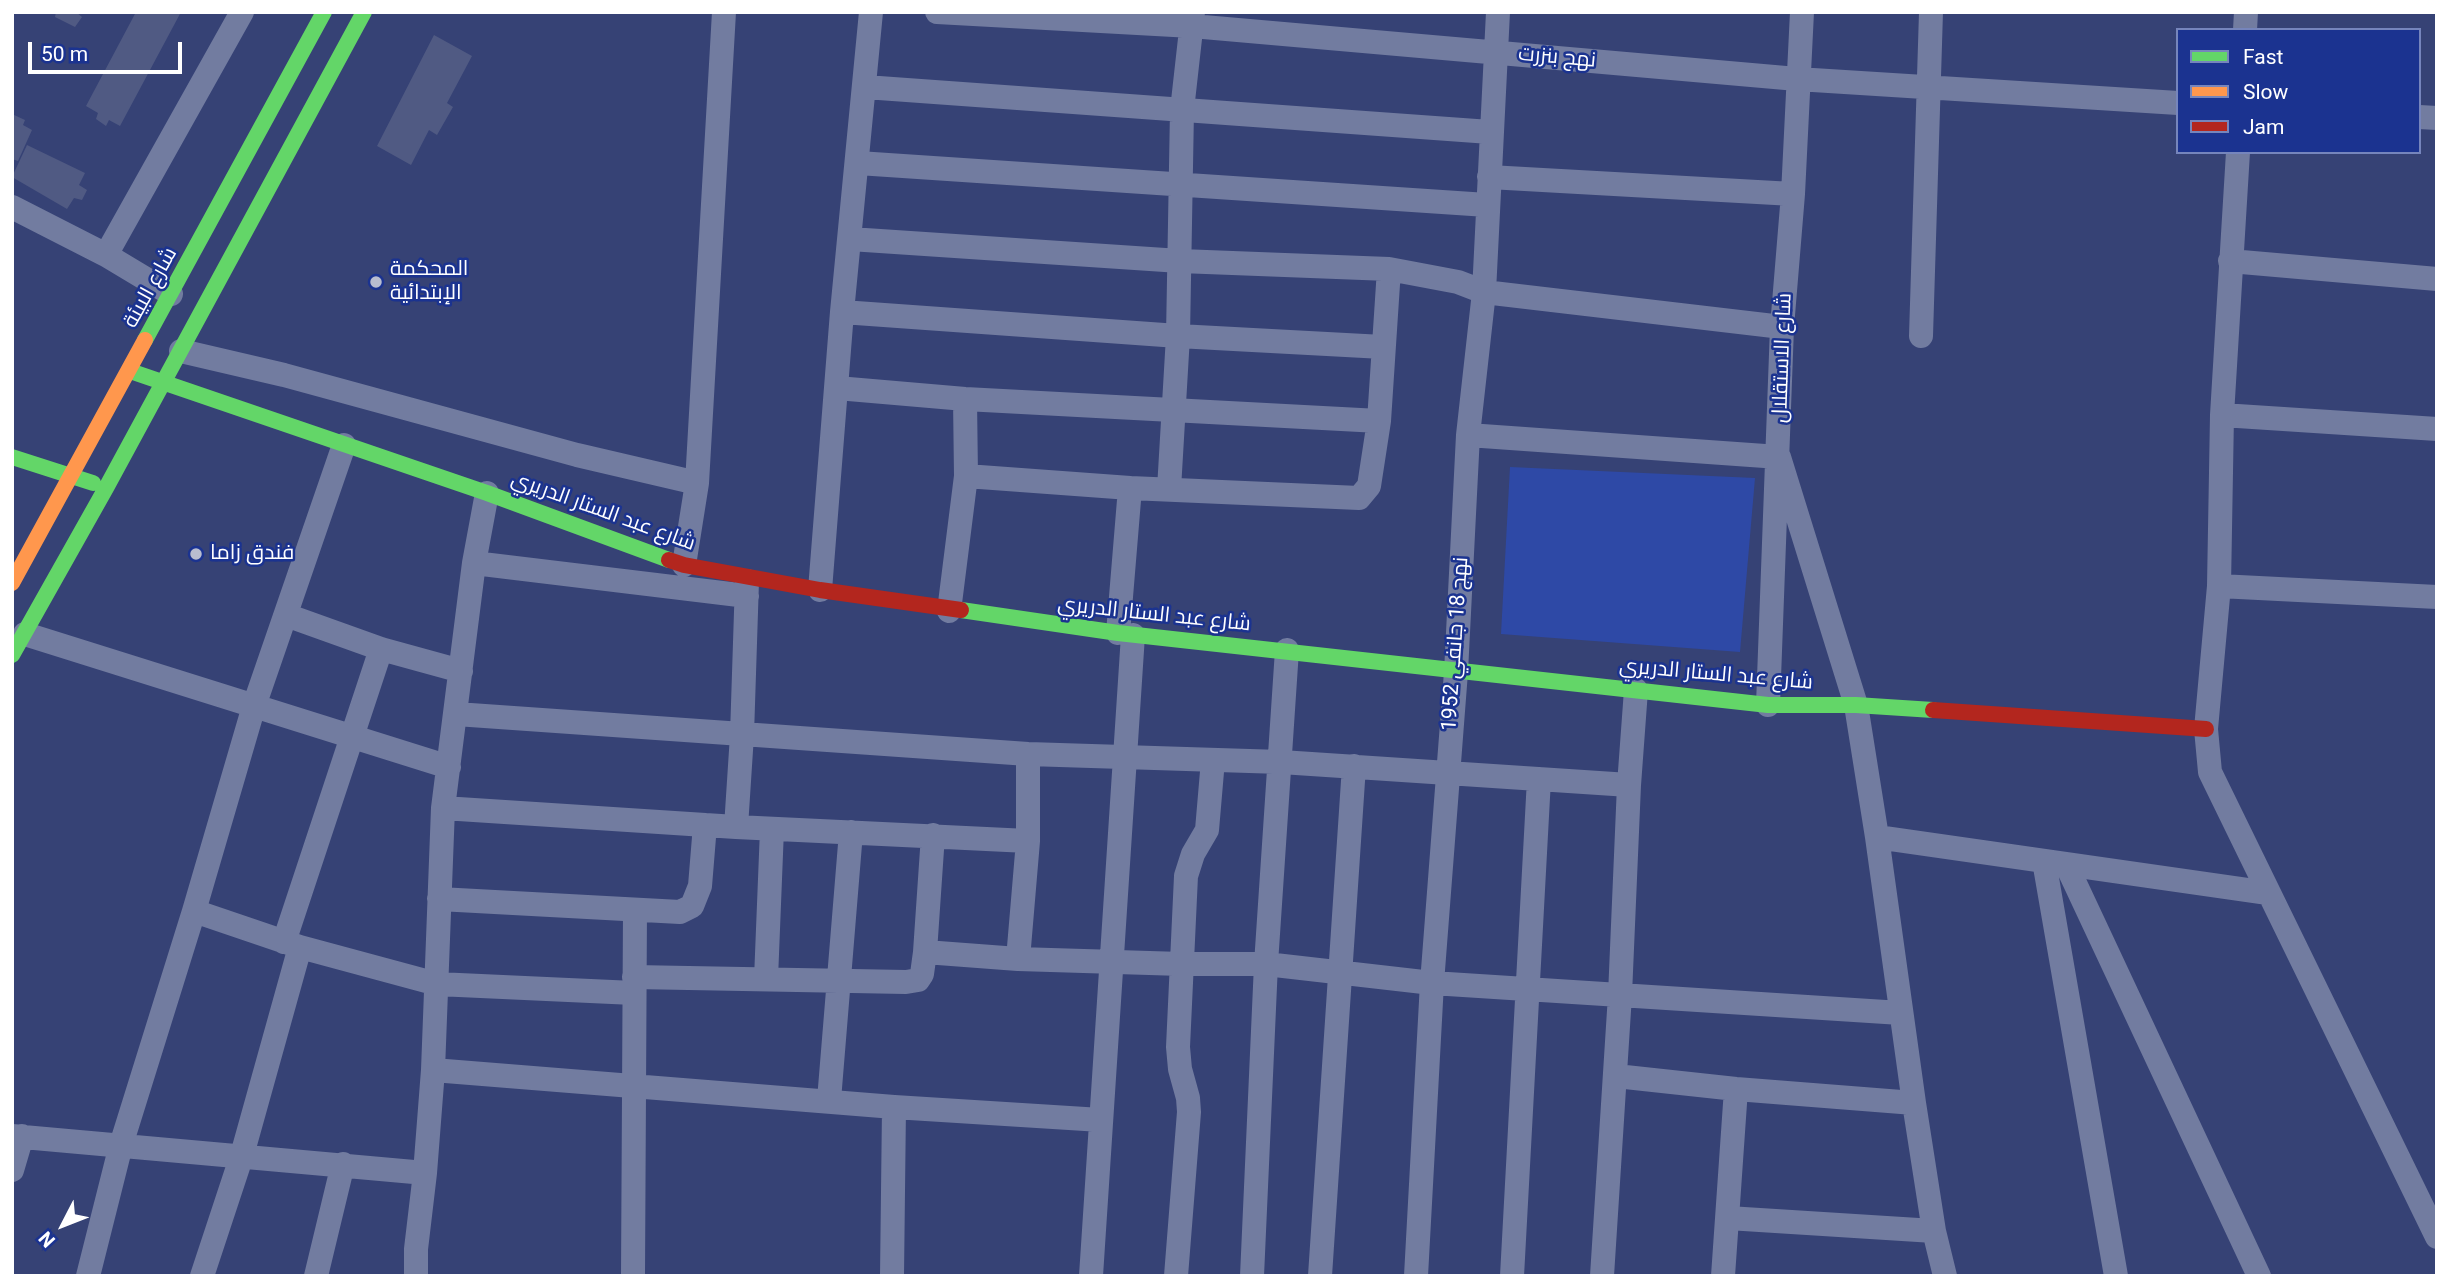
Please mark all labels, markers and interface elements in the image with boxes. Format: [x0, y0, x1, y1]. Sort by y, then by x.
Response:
scale bar [32, 28, 186, 72]
legend [2176, 28, 2421, 154]
text: 50 m [41, 42, 88, 66]
street label: نهج بنزرت [1517, 42, 1597, 74]
text: Fast [2243, 45, 2283, 69]
text: Slow [2243, 80, 2288, 104]
text: Jam [2243, 115, 2284, 139]
street label: شارع البيئة [119, 243, 183, 333]
place label: المحكمة الإبتدائية [390, 257, 468, 307]
marker: المحكمة الإبتدائية [368, 274, 384, 290]
street label: شارع الاستقلال [1768, 293, 1798, 423]
street label: شارع عبد الستار الدريري [507, 467, 699, 557]
place label: فندق زاما [210, 541, 294, 567]
marker: فندق زاما [188, 546, 204, 562]
street label: نهج 18 جانفي 1952 [1437, 556, 1475, 732]
street label: شارع عبد الستار الدريري [1056, 592, 1252, 638]
street label: شارع عبد الستار الدريري [1618, 654, 1814, 696]
north arrow [28, 1190, 98, 1260]
text: N [34, 1227, 60, 1252]

